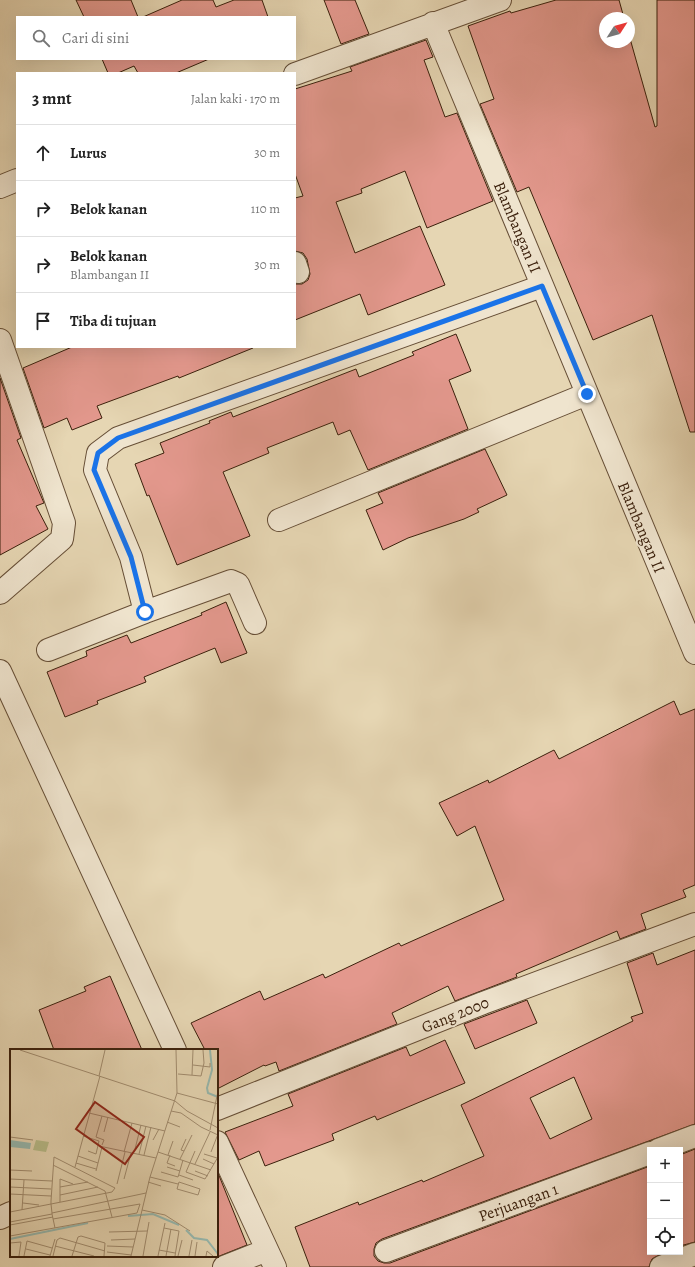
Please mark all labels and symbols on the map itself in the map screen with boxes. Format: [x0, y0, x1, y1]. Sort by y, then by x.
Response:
north arrow [599, 12, 635, 48]
street label: Blambangan II [488, 178, 546, 276]
route end [578, 385, 596, 403]
street label: Blambangan II [612, 478, 670, 576]
route start [136, 603, 154, 621]
street label: Gang 2000 [418, 991, 492, 1038]
inset map [10, 1049, 218, 1257]
street label: Perjuangan 1 [476, 1178, 562, 1227]

